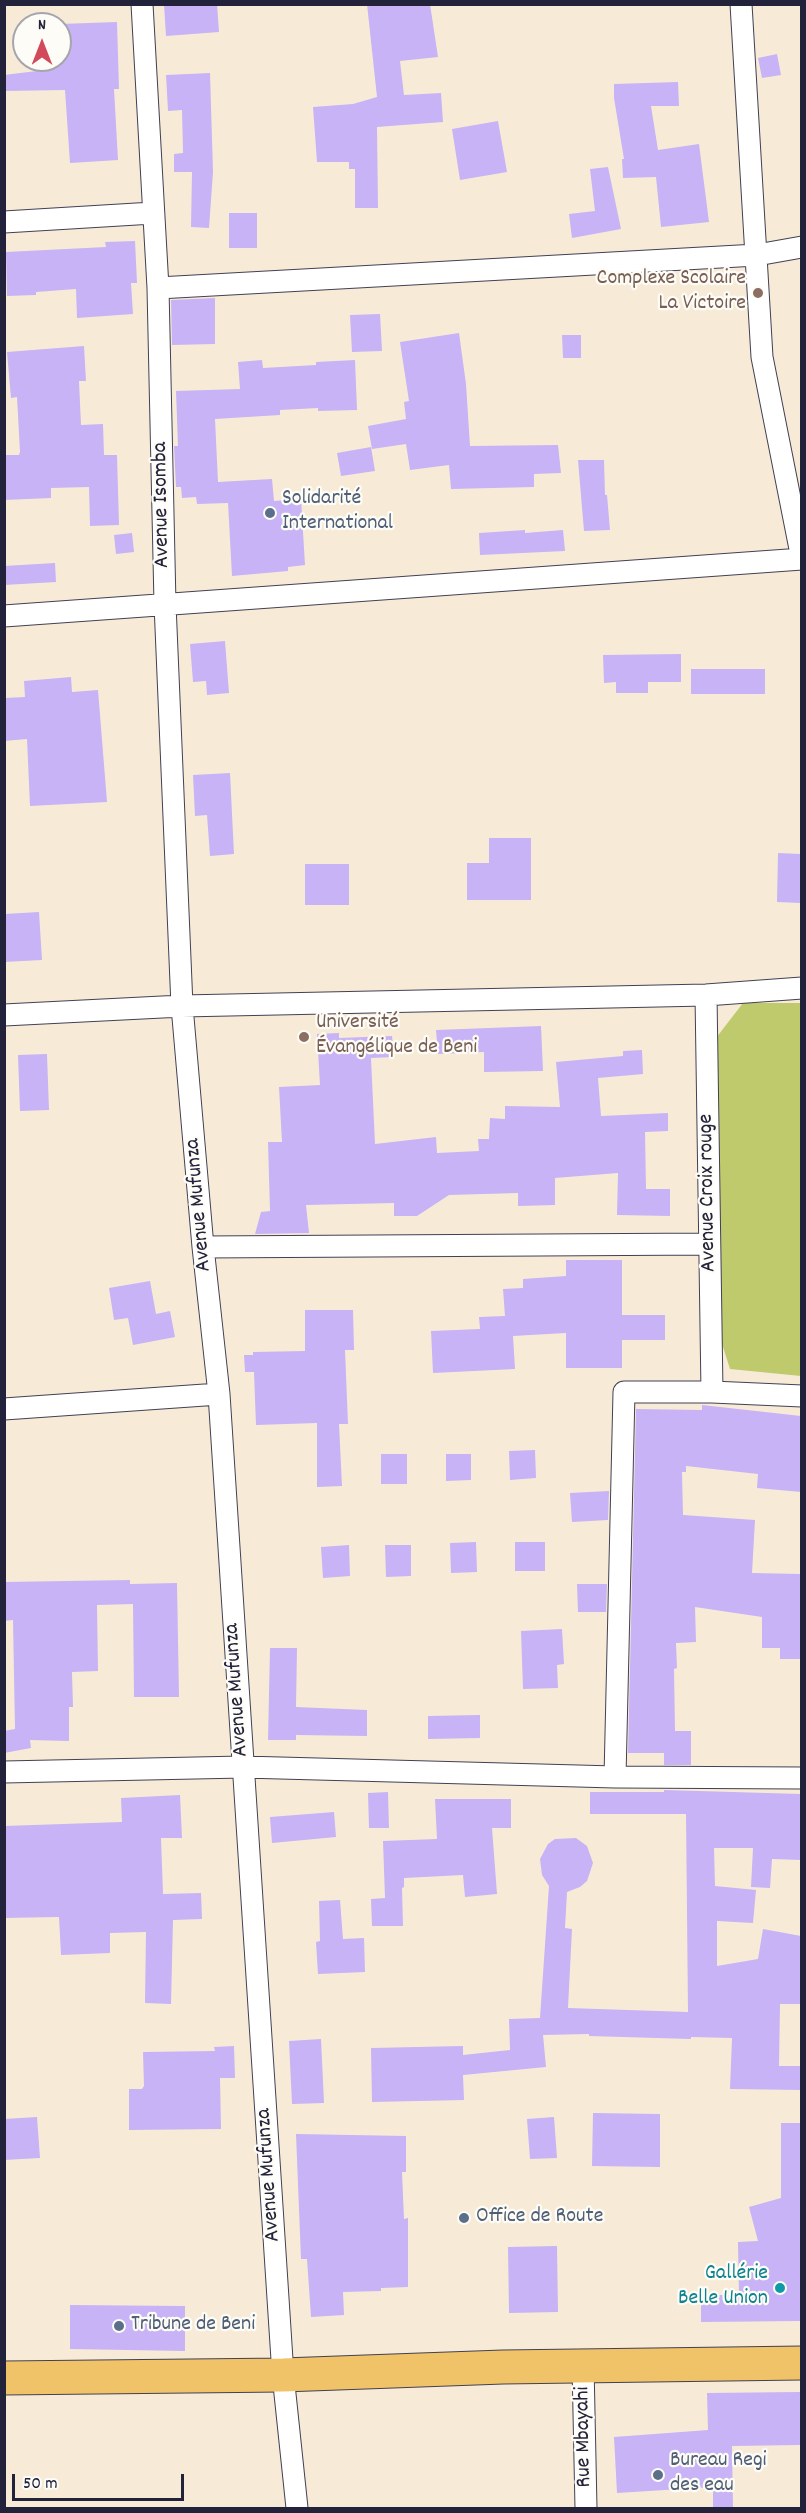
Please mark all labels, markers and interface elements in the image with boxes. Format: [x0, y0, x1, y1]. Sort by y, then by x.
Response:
north arrow [12, 12, 72, 72]
text: N [38, 14, 46, 37]
place label: Complexe Scolaire La Victoire [597, 267, 746, 318]
marker: Complexe Scolaire La Victoire [751, 286, 765, 300]
street label: Avenue Isomba [149, 442, 177, 568]
place label: Solidarité International [282, 487, 393, 538]
marker: Solidarité International [263, 506, 277, 520]
place label: Université Évangélique de Beni [316, 1011, 477, 1062]
marker: Université Évangélique de Beni [297, 1030, 311, 1044]
street label: Avenue Croix rouge [694, 1114, 724, 1272]
street label: Avenue Mufunza [181, 1137, 219, 1273]
street label: Avenue Mufunza [220, 1622, 256, 1758]
street label: Avenue Mufunza [252, 2107, 288, 2243]
place label: Office de Route [476, 2205, 603, 2231]
marker: Office de Route [457, 2211, 471, 2225]
place label: Gallérie Belle Union [678, 2262, 768, 2314]
marker: Gallérie Belle Union [773, 2281, 787, 2295]
place label: Tribune de Beni [131, 2313, 255, 2339]
marker: Tribune de Beni [112, 2319, 126, 2333]
street label: Rue Mbayahi [571, 2386, 599, 2488]
place label: Bureau Regi des eau [670, 2449, 767, 2500]
scale bar [15, 2462, 188, 2500]
marker: Bureau Regi des eau [651, 2468, 665, 2482]
text: 50 m [23, 2472, 58, 2497]

